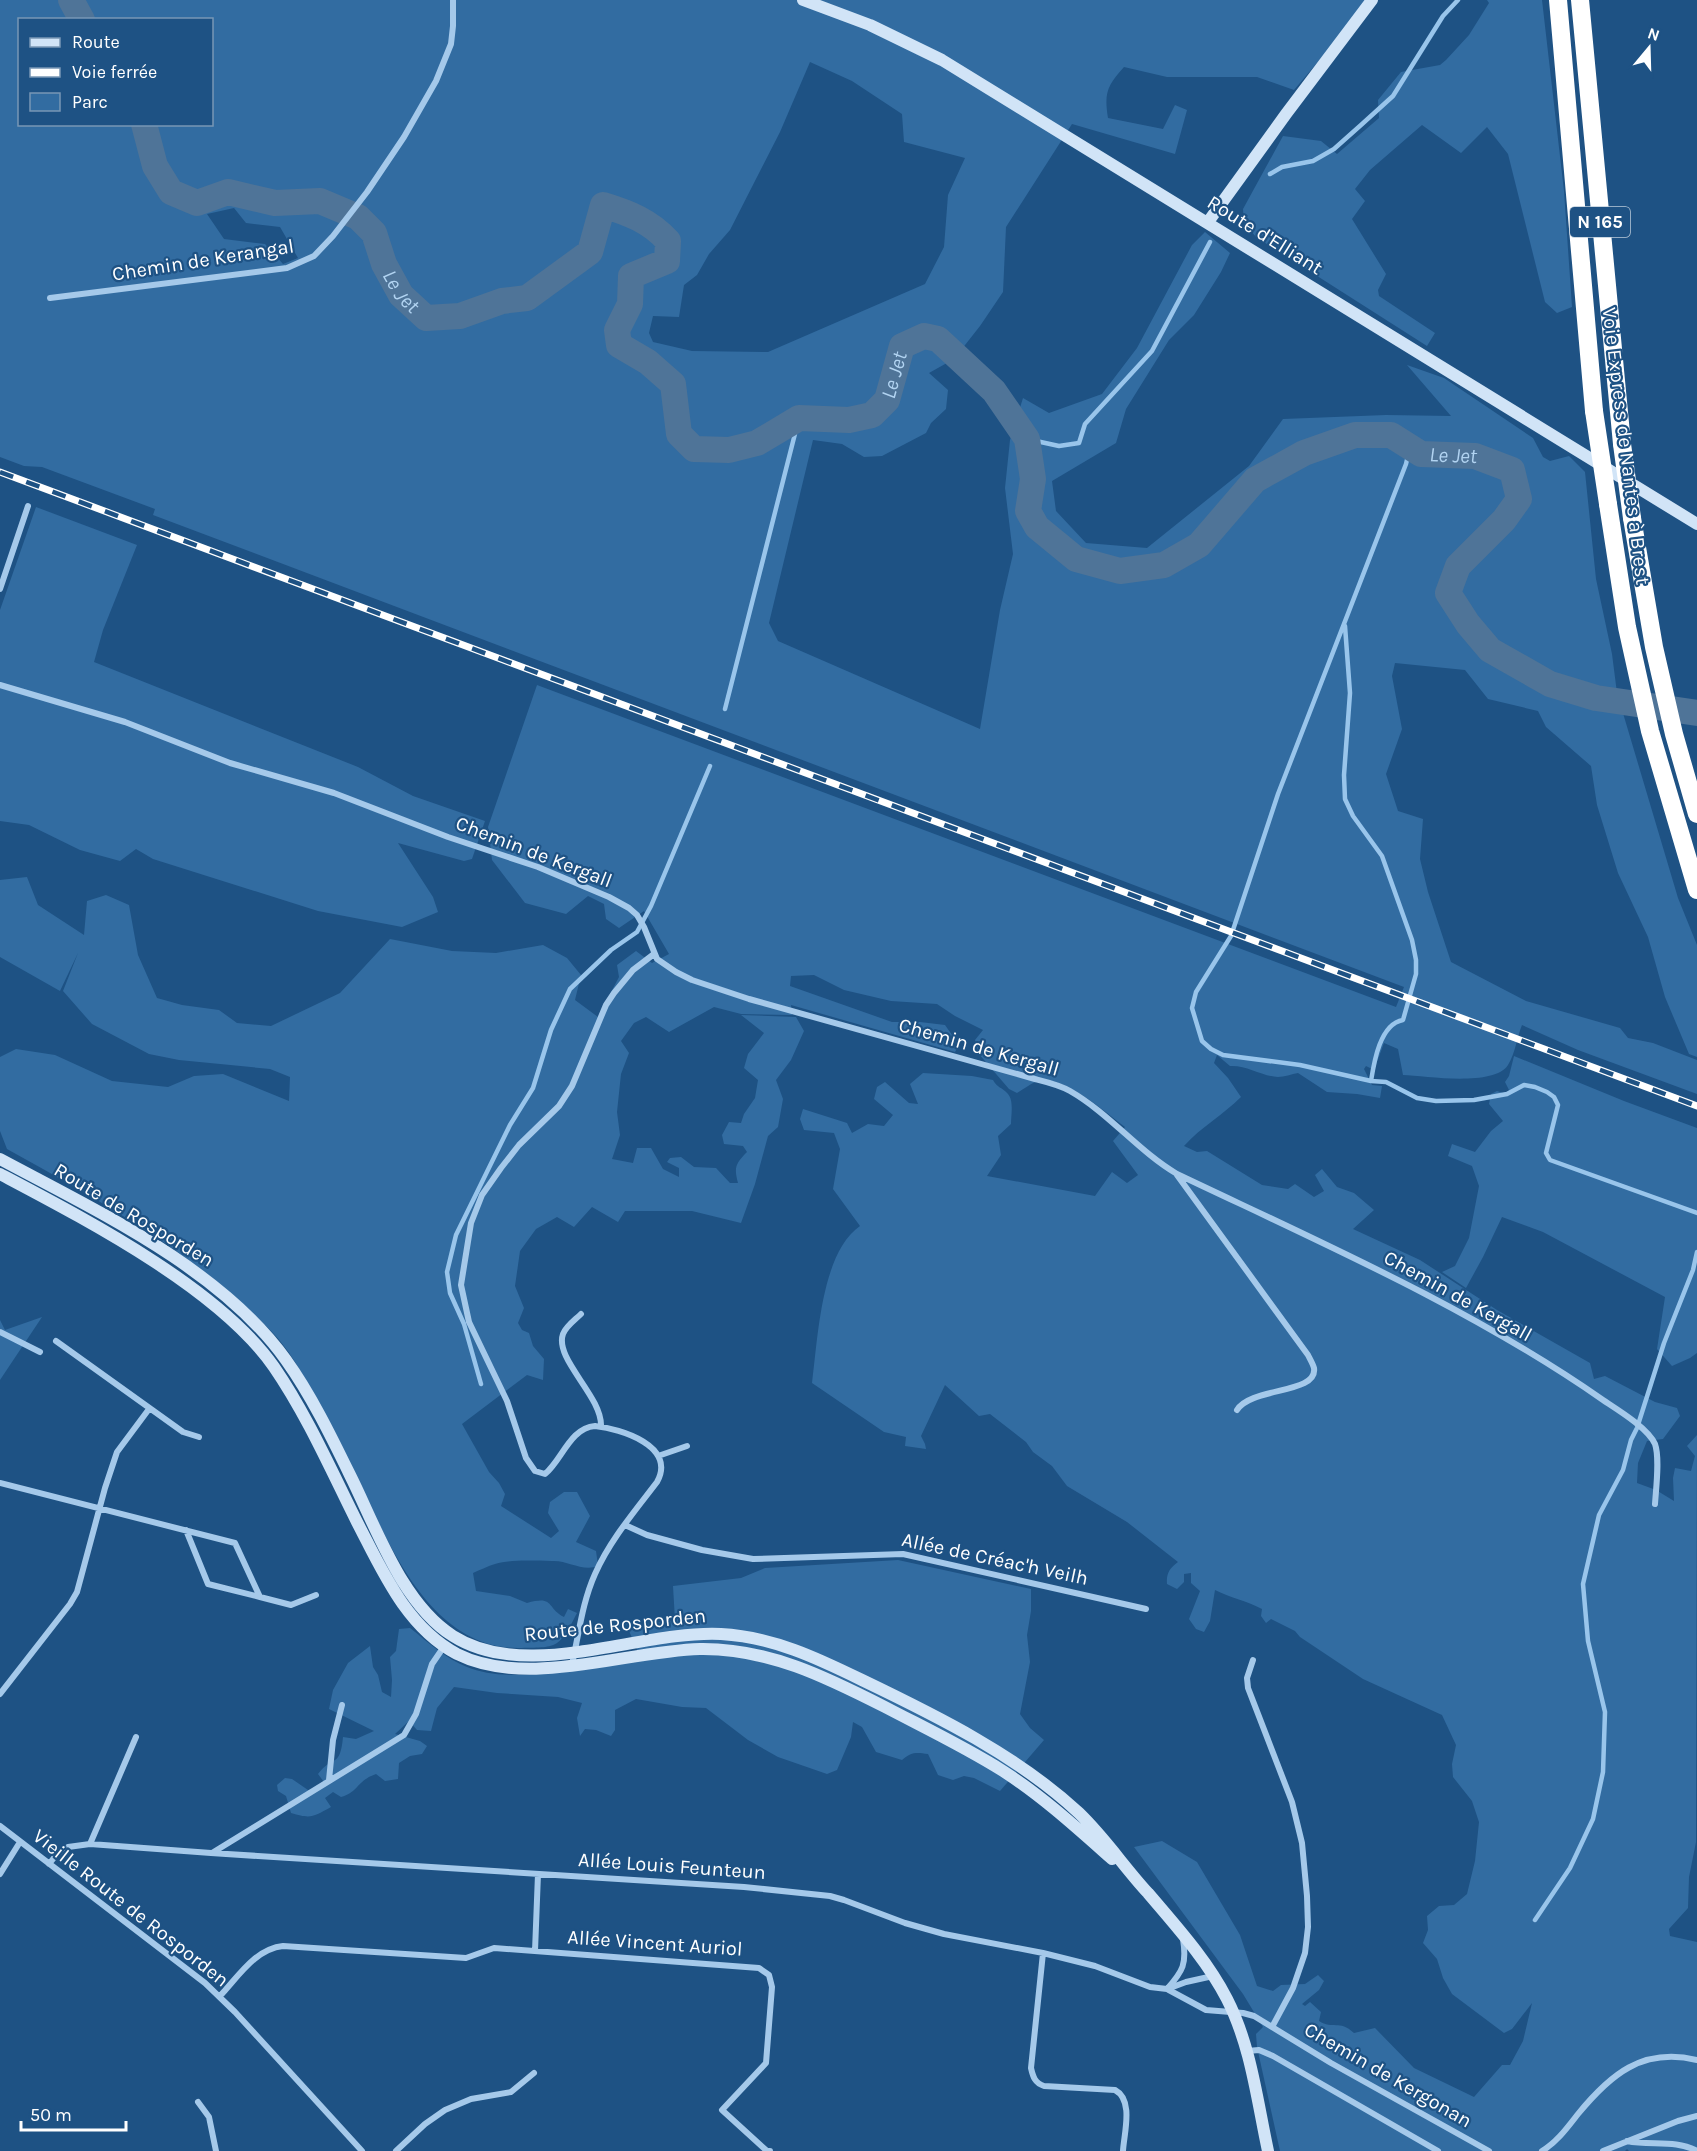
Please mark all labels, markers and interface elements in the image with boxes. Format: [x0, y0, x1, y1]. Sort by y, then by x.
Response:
legend [18, 18, 213, 126]
north arrow [1619, 18, 1679, 78]
text: N [1645, 23, 1662, 45]
text: Route [72, 31, 120, 53]
text: Voie ferrée [72, 61, 157, 83]
text: Parc [72, 91, 108, 113]
street label: Route d'Elliant [1203, 190, 1327, 280]
road number: N 165 [1570, 207, 1630, 237]
street label: Chemin de Kerangal [111, 234, 295, 286]
water label: Le Jet [378, 266, 425, 318]
street label: Voie Express de Nantes à Brest [1598, 306, 1654, 587]
water label: Le Jet [876, 348, 912, 401]
water label: Le Jet [1429, 442, 1478, 468]
street label: Chemin de Kergall [452, 812, 616, 892]
street label: Chemin de Kergall [896, 1013, 1062, 1081]
street label: Route de Rosporden [50, 1158, 218, 1272]
street label: Chemin de Kergall [1380, 1246, 1536, 1346]
street label: Allée de Créac'h Veilh [900, 1528, 1090, 1590]
street label: Route de Rosporden [523, 1604, 707, 1646]
street label: Vieille Route de Rosporden [29, 1824, 233, 1992]
street label: Allée Louis Feunteun [577, 1848, 767, 1884]
street label: Allée Vincent Auriol [567, 1925, 743, 1961]
street label: Chemin de Kergonan [1300, 2018, 1476, 2132]
scale bar [21, 2094, 126, 2132]
text: 50 m [30, 2104, 72, 2126]

